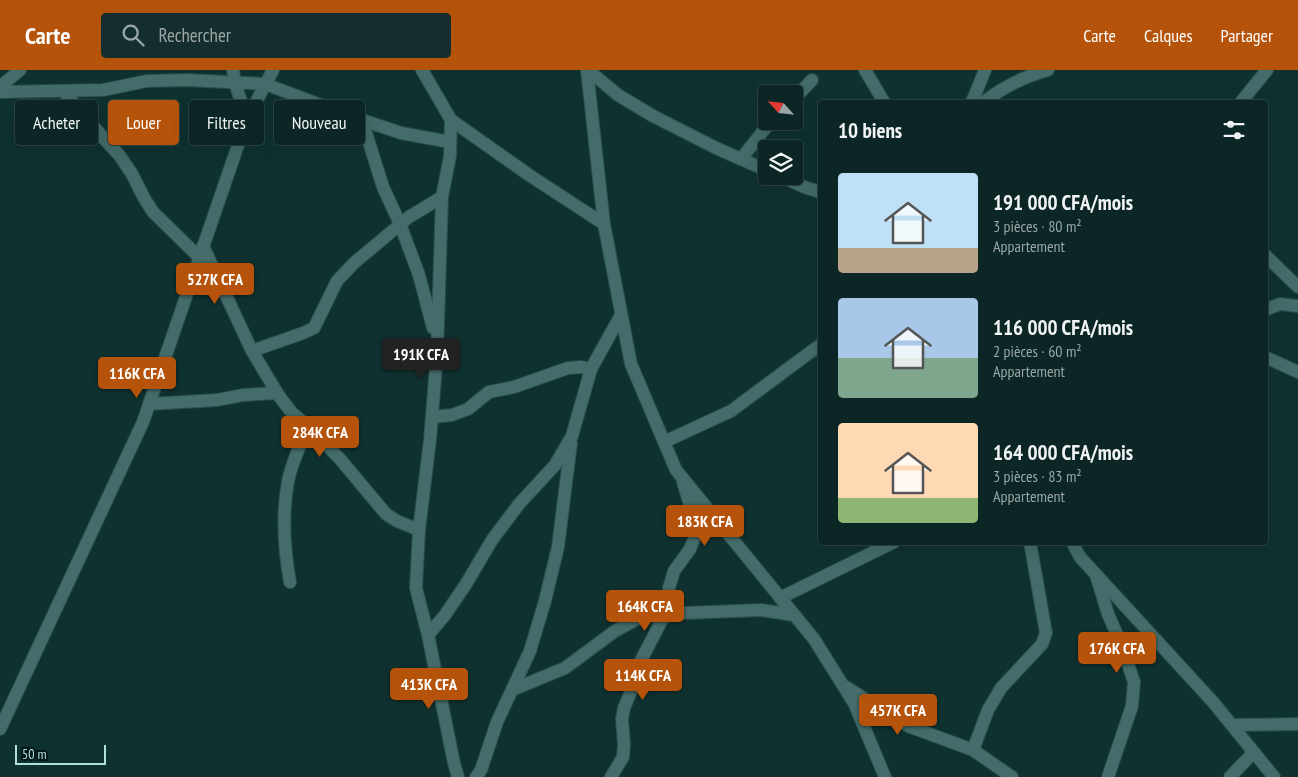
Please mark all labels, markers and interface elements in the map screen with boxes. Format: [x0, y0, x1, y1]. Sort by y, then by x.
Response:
search box [101, 13, 451, 58]
text: Carte [25, 20, 71, 51]
icon: search [119, 21, 147, 49]
text: Rechercher [159, 23, 231, 47]
text: Carte [1083, 24, 1116, 47]
text: Calques [1144, 24, 1193, 47]
text: Partager [1221, 24, 1273, 47]
north arrow [758, 85, 802, 130]
map controls [758, 85, 803, 185]
chip: Acheter [15, 100, 98, 145]
chip: Louer [108, 100, 179, 145]
chip: Filtres [189, 100, 264, 145]
chip: Nouveau [274, 100, 365, 145]
icon: filters [1220, 116, 1248, 144]
text: 10 biens [838, 117, 902, 144]
button: layers [758, 140, 803, 185]
text: 191 000 CFA/mois [993, 189, 1133, 216]
icon: home [878, 193, 938, 253]
text: 3 pièces · 80 m² [993, 216, 1082, 236]
text: Appartement [993, 236, 1065, 256]
pin: 527K CFA [163, 262, 267, 305]
text: 527K CFA [187, 269, 243, 289]
text: 116 000 CFA/mois [993, 314, 1133, 341]
icon: home [878, 318, 938, 378]
pin: 191K CFA [369, 338, 473, 380]
text: 2 pièces · 60 m² [993, 341, 1082, 361]
text: 191K CFA [393, 344, 449, 364]
pin: 116K CFA [85, 356, 189, 399]
text: Appartement [993, 361, 1065, 381]
text: 116K CFA [109, 363, 165, 383]
pin: 284K CFA [268, 416, 372, 458]
text: 284K CFA [292, 422, 348, 442]
text: 164 000 CFA/mois [993, 439, 1133, 466]
icon: home [878, 443, 938, 503]
text: 3 pièces · 83 m² [993, 466, 1082, 486]
text: Appartement [993, 486, 1065, 506]
pin: 183K CFA [653, 504, 757, 547]
text: 183K CFA [677, 511, 733, 531]
pin: 164K CFA [593, 590, 697, 632]
text: 164K CFA [617, 596, 673, 616]
pin: 176K CFA [1065, 632, 1169, 674]
text: 176K CFA [1089, 638, 1145, 658]
pin: 114K CFA [591, 658, 695, 701]
text: 114K CFA [615, 665, 671, 685]
pin: 413K CFA [377, 668, 481, 710]
text: 413K CFA [401, 674, 457, 694]
pin: 457K CFA [846, 694, 950, 736]
text: 457K CFA [870, 700, 926, 720]
scale bar [15, 742, 106, 765]
text: 50 m [22, 745, 47, 763]

